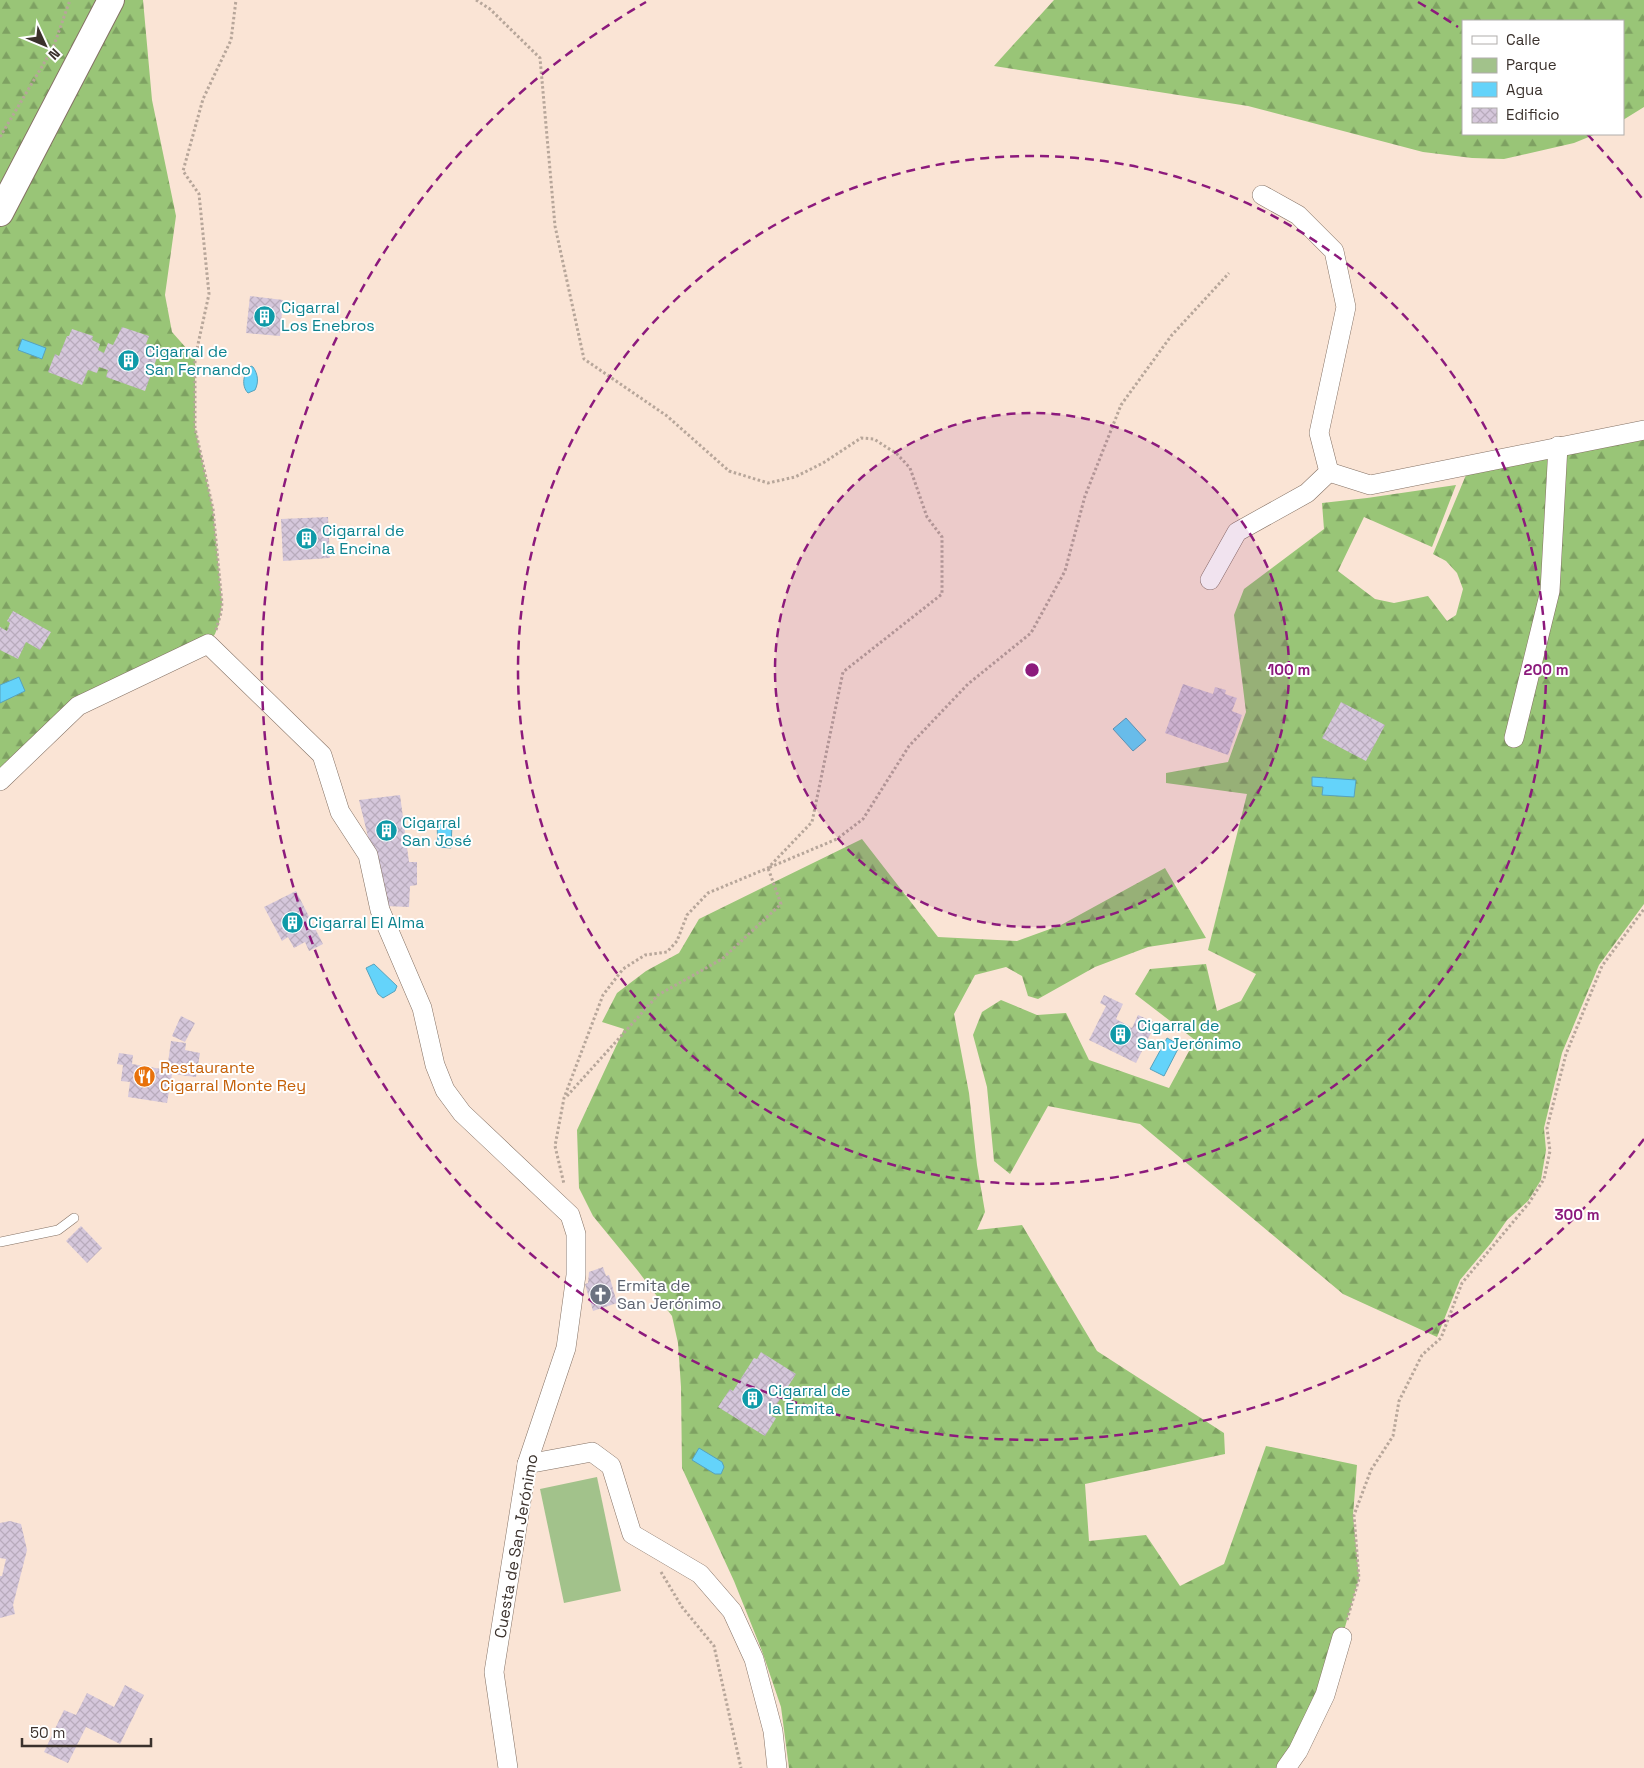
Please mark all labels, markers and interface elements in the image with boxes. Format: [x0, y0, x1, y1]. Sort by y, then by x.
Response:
north arrow [20, 20, 70, 70]
legend [1462, 20, 1624, 135]
text: Calle [1506, 30, 1541, 49]
text: N [45, 44, 64, 64]
text: Parque [1506, 55, 1557, 74]
text: Agua [1506, 80, 1543, 99]
text: Edificio [1506, 105, 1560, 124]
place label: Cigarral Los Enebros [281, 297, 375, 336]
building icon: Cigarral Los Enebros [253, 304, 277, 328]
place label: Cigarral de San Fernando [145, 341, 251, 380]
building icon: Cigarral de San Fernando [117, 348, 141, 372]
place label: Cigarral de la Encina [322, 520, 404, 559]
building icon: Cigarral de la Encina [294, 527, 318, 551]
text: 100 m [1268, 660, 1310, 679]
text: 200 m [1524, 660, 1568, 679]
centre of rings [1023, 661, 1041, 679]
place label: Cigarral San José [402, 812, 472, 851]
building icon: Cigarral San José [374, 819, 398, 843]
building icon: Cigarral El Alma [280, 910, 304, 934]
place label: Cigarral El Alma [308, 912, 424, 933]
place label: Cigarral de San Jerónimo [1137, 1015, 1242, 1054]
building icon: Cigarral de San Jerónimo [1109, 1022, 1133, 1046]
place label: Restaurante Cigarral Monte Rey [160, 1057, 306, 1096]
restaurant icon: Restaurante Cigarral Monte Rey [132, 1064, 156, 1088]
text: 300 m [1554, 1205, 1600, 1224]
place label: Ermita de San Jerónimo [617, 1275, 722, 1314]
church icon: Ermita de San Jerónimo [589, 1282, 613, 1306]
place label: Cigarral de la Ermita [768, 1380, 850, 1419]
building icon: Cigarral de la Ermita [740, 1387, 764, 1411]
street label: Cuesta de San Jerónimo [489, 1452, 543, 1640]
scale bar [22, 1716, 151, 1748]
text: 50 m [30, 1723, 65, 1742]

